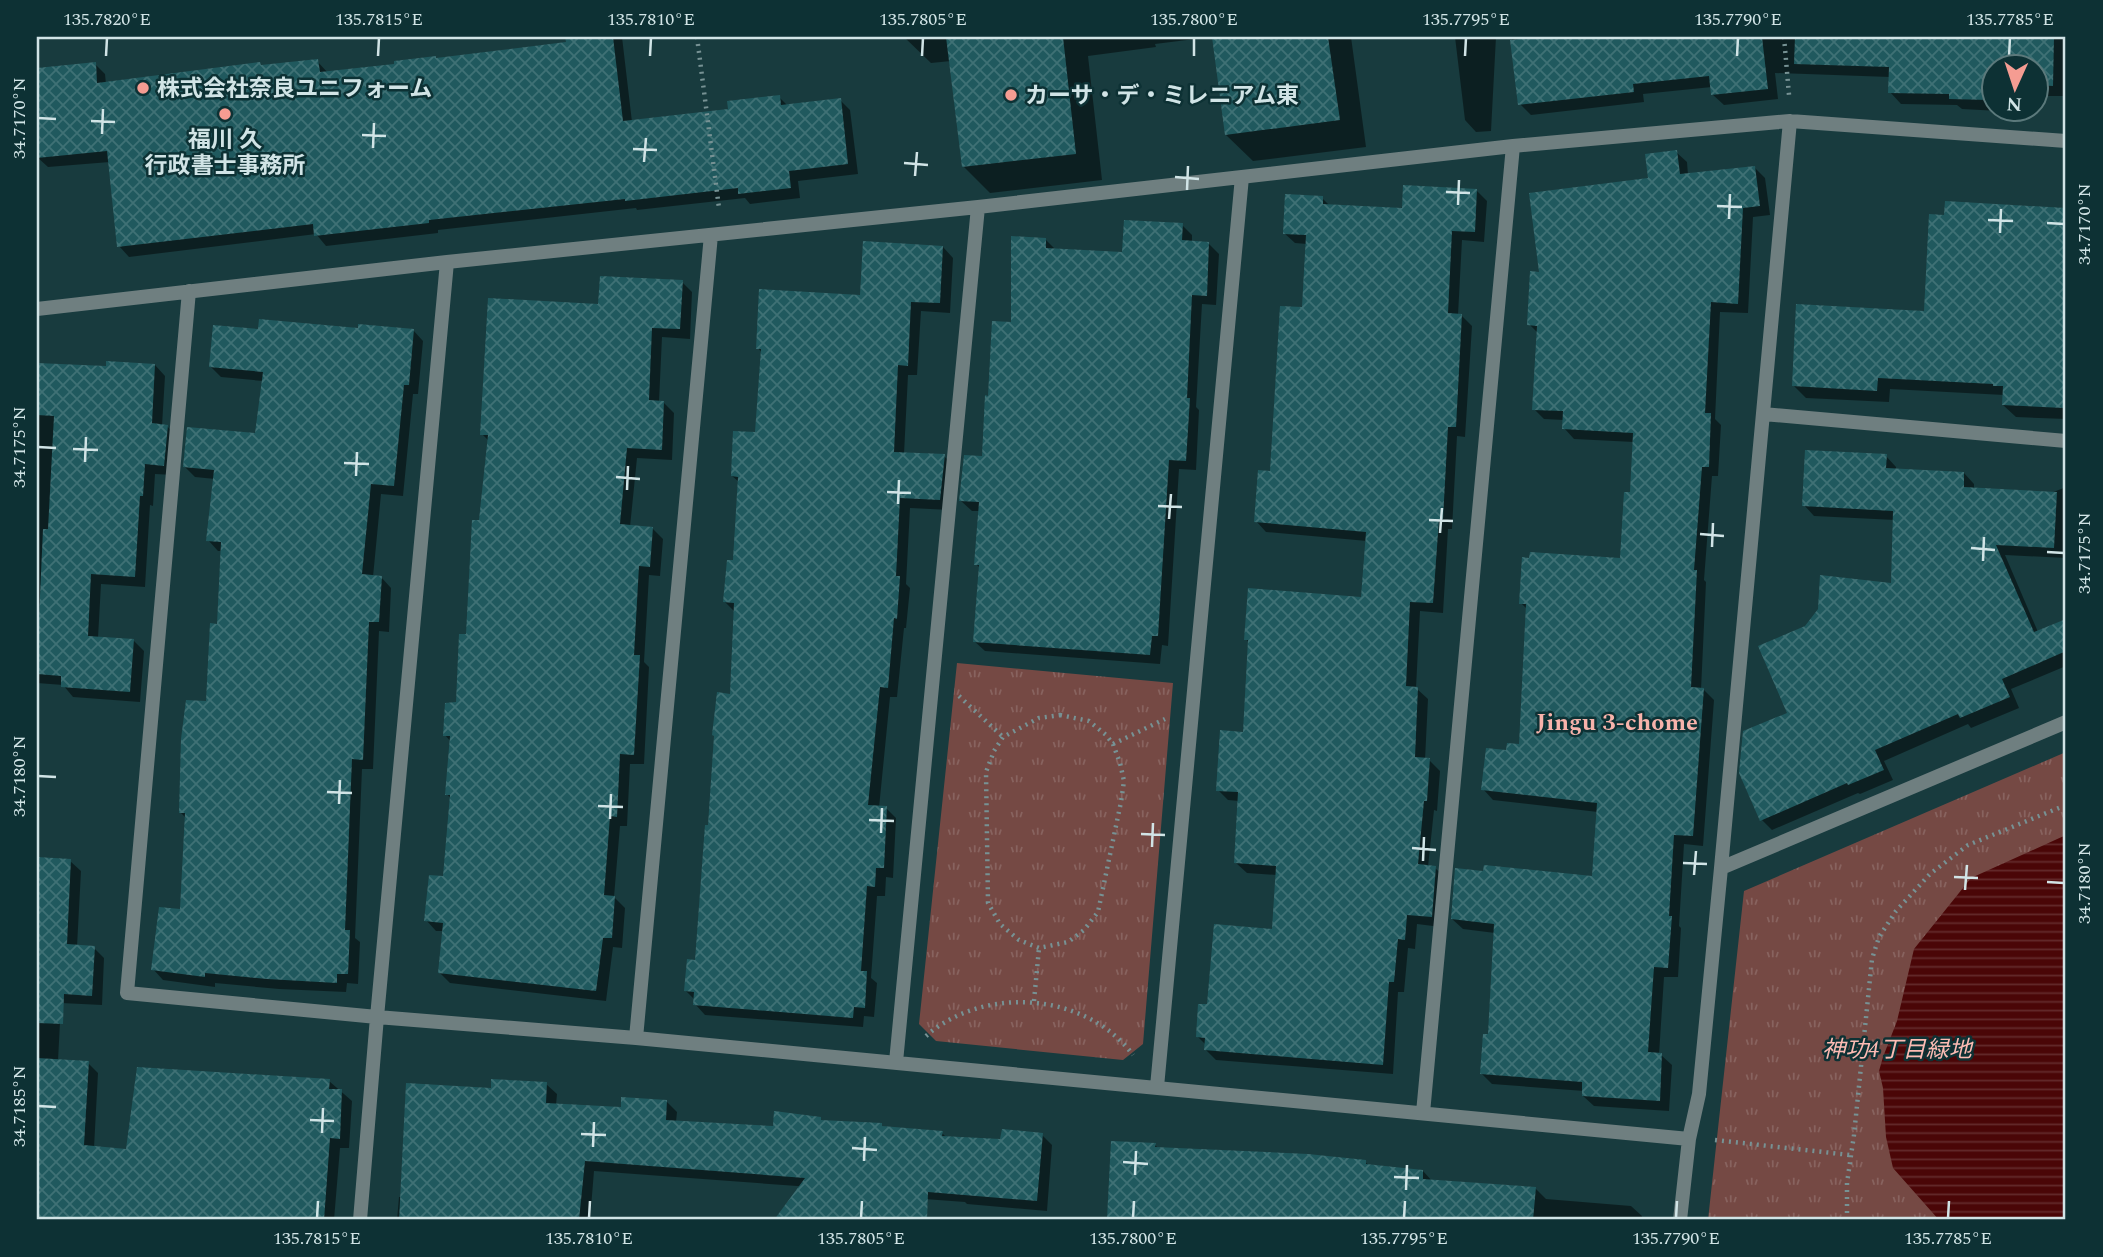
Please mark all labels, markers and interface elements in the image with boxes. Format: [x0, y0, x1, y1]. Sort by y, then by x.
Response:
text: 135.7820°E [63, 6, 151, 33]
text: 135.7815°E [335, 6, 423, 33]
text: 135.7810°E [607, 6, 695, 33]
text: 135.7805°E [879, 6, 967, 33]
text: 135.7800°E [1150, 6, 1238, 33]
text: 135.7795°E [1422, 6, 1510, 33]
text: 135.7790°E [1694, 6, 1782, 33]
text: 135.7785°E [1966, 6, 2054, 33]
north arrow [1980, 52, 2050, 122]
place label: 株式会社奈良ユニフォーム [157, 72, 432, 107]
text: 34.7170°N [6, 77, 33, 159]
place label: カーサ・デ・ミレニアム東 [1025, 79, 1299, 114]
marker: 株式会社奈良ユニフォーム [135, 80, 151, 96]
marker: カーサ・デ・ミレニアム東 [1003, 87, 1019, 103]
text: N [2006, 89, 2023, 118]
marker: 福川 久 行政書士事務所 [217, 106, 233, 122]
place label: 福川 久 行政書士事務所 [145, 123, 306, 184]
text: 34.7170°N [2071, 183, 2098, 265]
text: 34.7175°N [6, 406, 33, 488]
text: 34.7175°N [2071, 512, 2098, 594]
district label: Jingu 3-chome [1536, 705, 1698, 741]
text: 34.7180°N [6, 735, 33, 817]
text: 34.7180°N [2071, 842, 2098, 924]
park label: 神功4丁目緑地 [1822, 1033, 1974, 1068]
text: 34.7185°N [6, 1065, 33, 1147]
text: 135.7815°E [273, 1225, 361, 1252]
text: 135.7810°E [545, 1225, 633, 1252]
text: 135.7805°E [817, 1225, 905, 1252]
text: 135.7800°E [1089, 1225, 1177, 1252]
text: 135.7795°E [1360, 1225, 1448, 1252]
text: 135.7790°E [1632, 1225, 1720, 1252]
text: 135.7785°E [1904, 1225, 1992, 1252]

